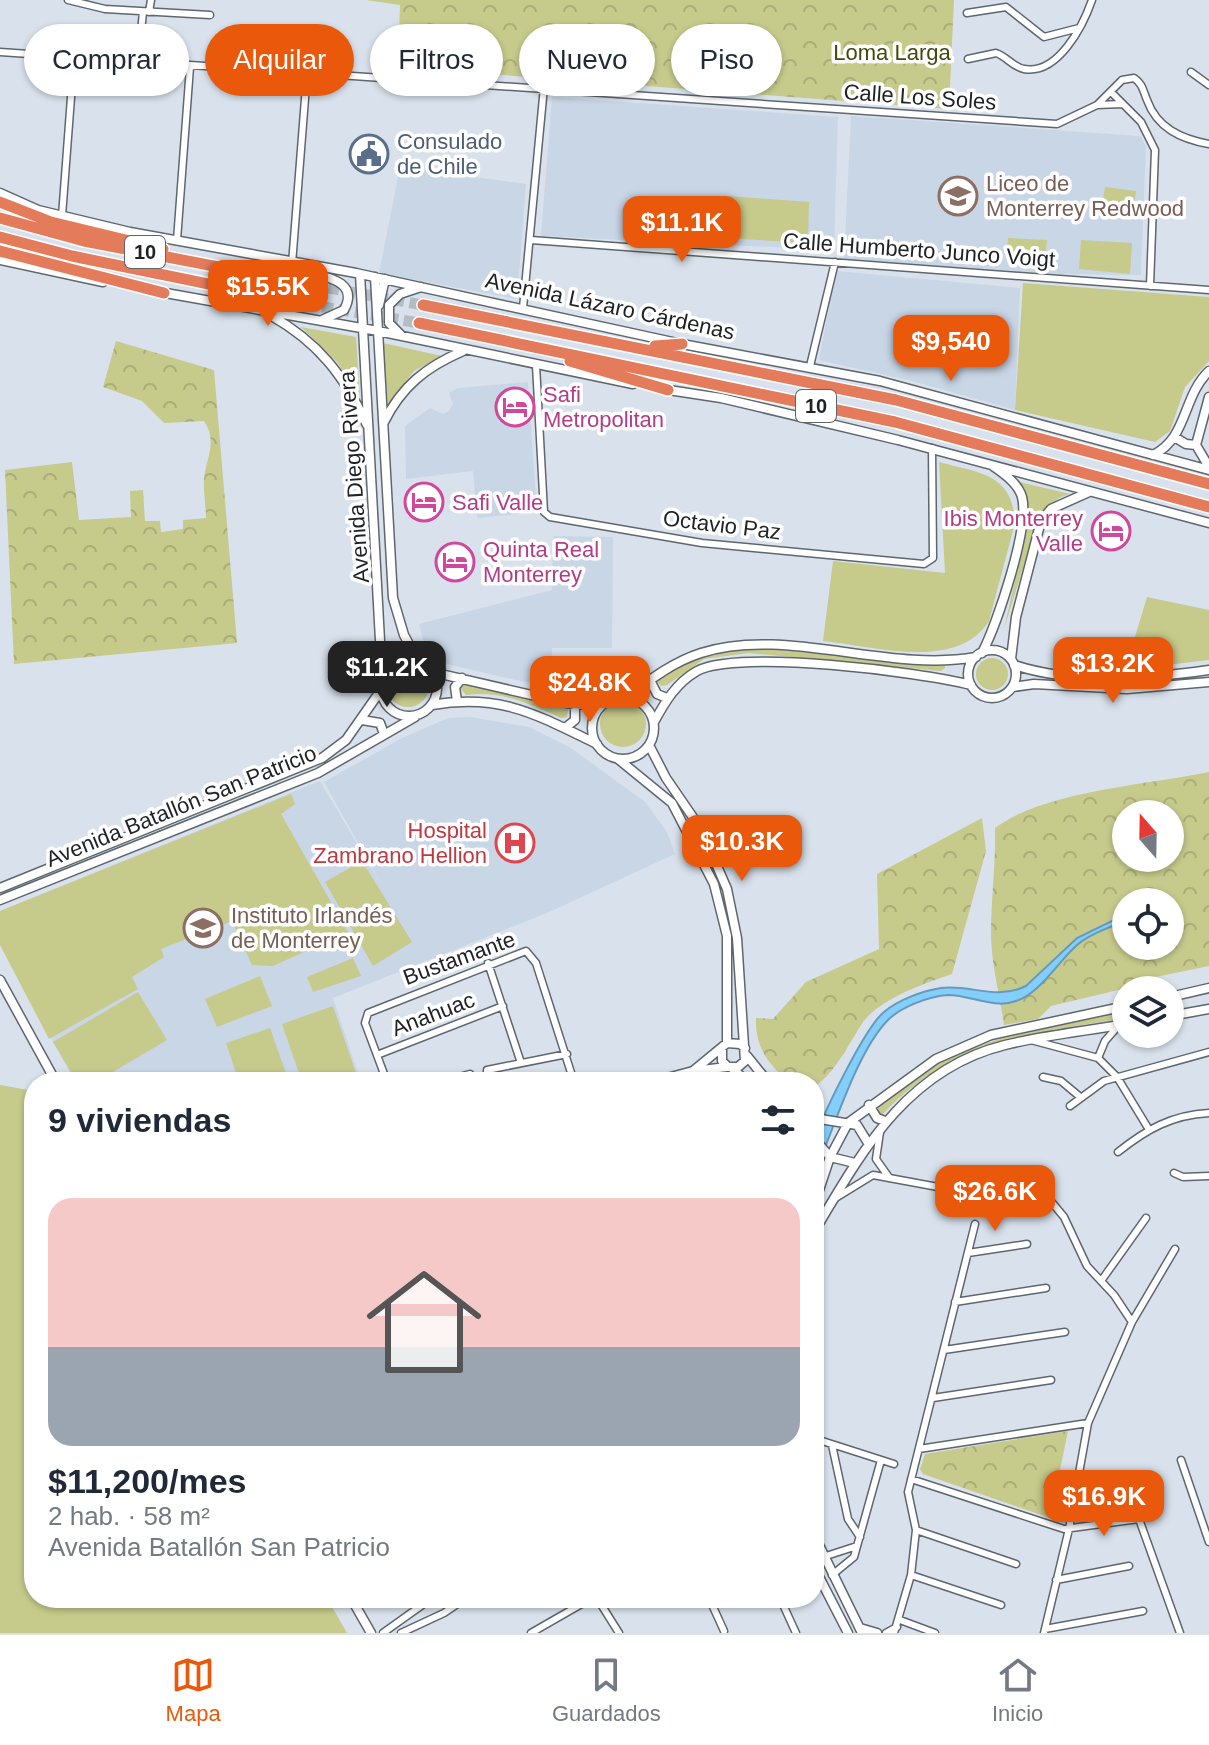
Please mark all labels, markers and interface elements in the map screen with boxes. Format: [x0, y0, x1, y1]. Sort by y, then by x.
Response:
chip: Comprar [24, 24, 189, 96]
chip: Alquilar [205, 24, 354, 96]
chip: Filtros [370, 24, 503, 96]
chip: Nuevo [519, 24, 655, 96]
chip: Piso [671, 24, 782, 96]
park label: Loma Larga [833, 40, 951, 65]
street label: Calle Los Soles [843, 79, 997, 115]
place label: Consulado de Chile [397, 129, 502, 179]
public building icon: Consulado de Chile [348, 133, 390, 175]
place label: Liceo de Monterrey Redwood [986, 171, 1184, 221]
school or university icon: Liceo de Monterrey Redwood [937, 175, 979, 217]
pin: $11.1K [617, 196, 747, 264]
text: $11.1K [641, 207, 723, 237]
street label: Calle Humberto Junco Voigt [782, 228, 1056, 272]
road number: 10 [125, 236, 165, 268]
pin: $15.5K [203, 260, 333, 328]
street label: Avenida Lázaro Cárdenas [483, 267, 737, 345]
text: $15.5K [226, 271, 310, 301]
pin: $9,540 [886, 315, 1016, 383]
text: $9,540 [911, 326, 991, 356]
street label: Avenida Diego Rivera [334, 369, 374, 584]
place label: Safi Metropolitan [543, 382, 664, 432]
hotel icon: Safi Metropolitan [494, 386, 536, 428]
road number: 10 [796, 390, 836, 422]
hotel icon: Safi Valle [403, 481, 445, 523]
place label: Safi Valle [452, 490, 543, 515]
street label: Octavio Paz [662, 505, 782, 545]
place label: Ibis Monterrey Valle [944, 506, 1083, 556]
hotel icon: Ibis Monterrey Valle [1090, 510, 1132, 552]
place label: Quinta Real Monterrey [483, 537, 599, 587]
hotel icon: Quinta Real Monterrey [434, 541, 476, 583]
pin: $13.2K [1048, 637, 1178, 705]
pin: $11.2K [322, 641, 452, 709]
text: $13.2K [1071, 648, 1155, 678]
text: $11.2K [346, 652, 428, 682]
pin: $24.8K [525, 656, 655, 724]
text: $24.8K [548, 667, 632, 697]
street label: Avenida Batallón San Patricio [42, 740, 320, 872]
north arrow [1112, 800, 1184, 872]
map controls [1112, 800, 1184, 1048]
pin: $10.3K [677, 815, 807, 883]
place label: Hospital Zambrano Hellion [313, 818, 487, 868]
hospital icon: Hospital Zambrano Hellion [494, 822, 536, 864]
text: $10.3K [700, 826, 784, 856]
button: locate [1112, 888, 1184, 960]
place label: Instituto Irlandés de Monterrey [231, 903, 392, 953]
school or university icon: Instituto Irlandés de Monterrey [182, 907, 224, 949]
street label: Bustamante [400, 926, 518, 990]
button: layers [1112, 976, 1184, 1048]
street label: Anahuac [388, 987, 478, 1041]
icon: filters [756, 1098, 800, 1142]
text: 9 viviendas [48, 1101, 231, 1139]
pin: $26.6K [930, 1165, 1060, 1233]
text: $26.6K [953, 1176, 1037, 1206]
icon: home [352, 1250, 496, 1394]
text: $11,200/mes [48, 1462, 247, 1500]
pin: $16.9K [1039, 1470, 1169, 1538]
text: $16.9K [1062, 1481, 1146, 1511]
text: 2 hab. · 58 m² [48, 1501, 210, 1531]
text: Avenida Batallón San Patricio [48, 1532, 390, 1562]
tab: Mapa [166, 1653, 221, 1727]
tab: Guardados [552, 1653, 661, 1727]
tab: Inicio [992, 1653, 1043, 1727]

